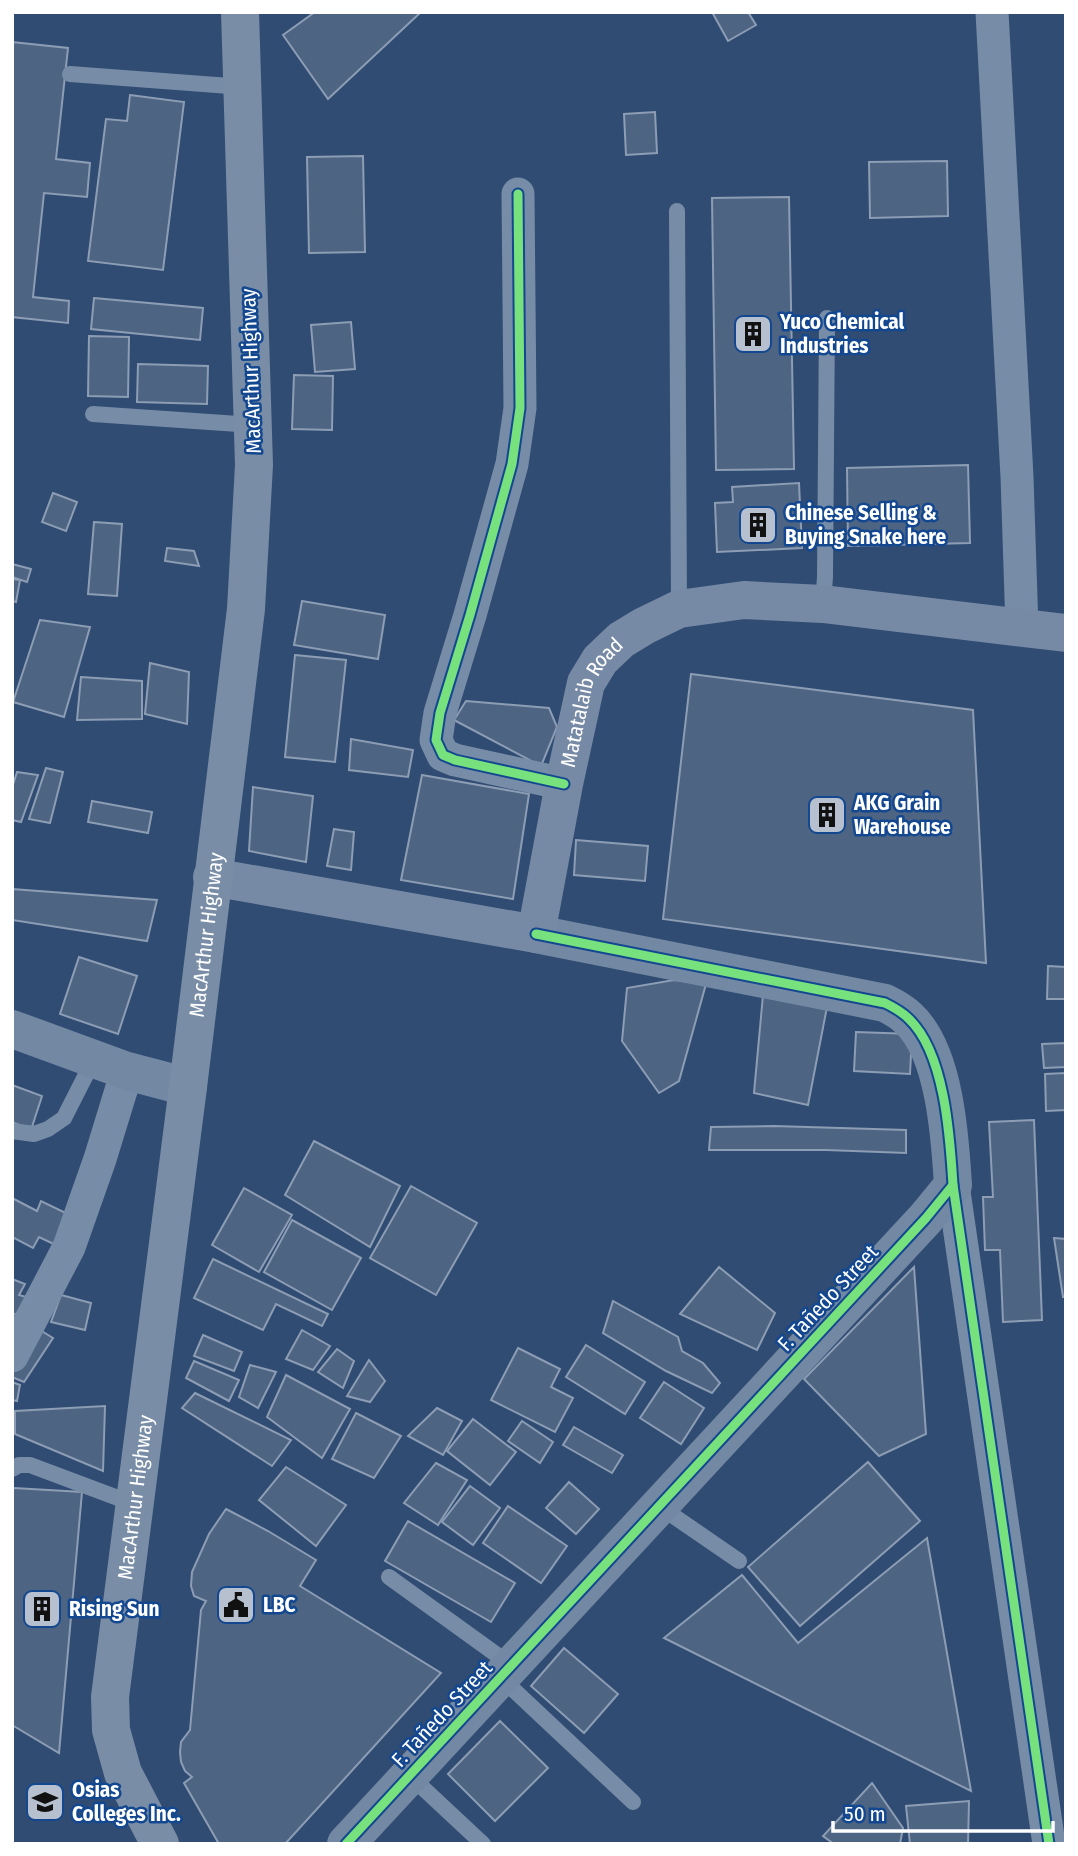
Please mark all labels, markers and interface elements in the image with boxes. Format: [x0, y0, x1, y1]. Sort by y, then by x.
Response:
street label: MacArthur Highway [235, 287, 267, 454]
place label: Yuco Chemical Industries [779, 309, 905, 359]
building icon: Yuco Chemical Industries [732, 313, 774, 355]
place label: Chinese Selling & Buying Snake here [785, 500, 946, 550]
building icon: Chinese Selling & Buying Snake here [737, 504, 779, 546]
street label: Matatalaib Road [555, 632, 629, 770]
place label: AKG Grain Warehouse [853, 790, 951, 840]
building icon: AKG Grain Warehouse [806, 794, 848, 836]
street label: MacArthur Highway [184, 850, 229, 1019]
street label: F. Tañedo Street [772, 1239, 884, 1357]
street label: MacArthur Highway [112, 1413, 159, 1581]
public building icon: LBC [215, 1584, 257, 1626]
building icon: Rising Sun [21, 1588, 63, 1630]
place label: LBC [263, 1592, 296, 1618]
place label: Rising Sun [69, 1596, 160, 1622]
street label: F. Tañedo Street [386, 1655, 498, 1773]
place label: Osias Colleges Inc. [72, 1777, 181, 1827]
school or university icon: Osias Colleges Inc. [24, 1781, 66, 1823]
scale bar [833, 1790, 1054, 1834]
text: 50 m [844, 1801, 886, 1827]

